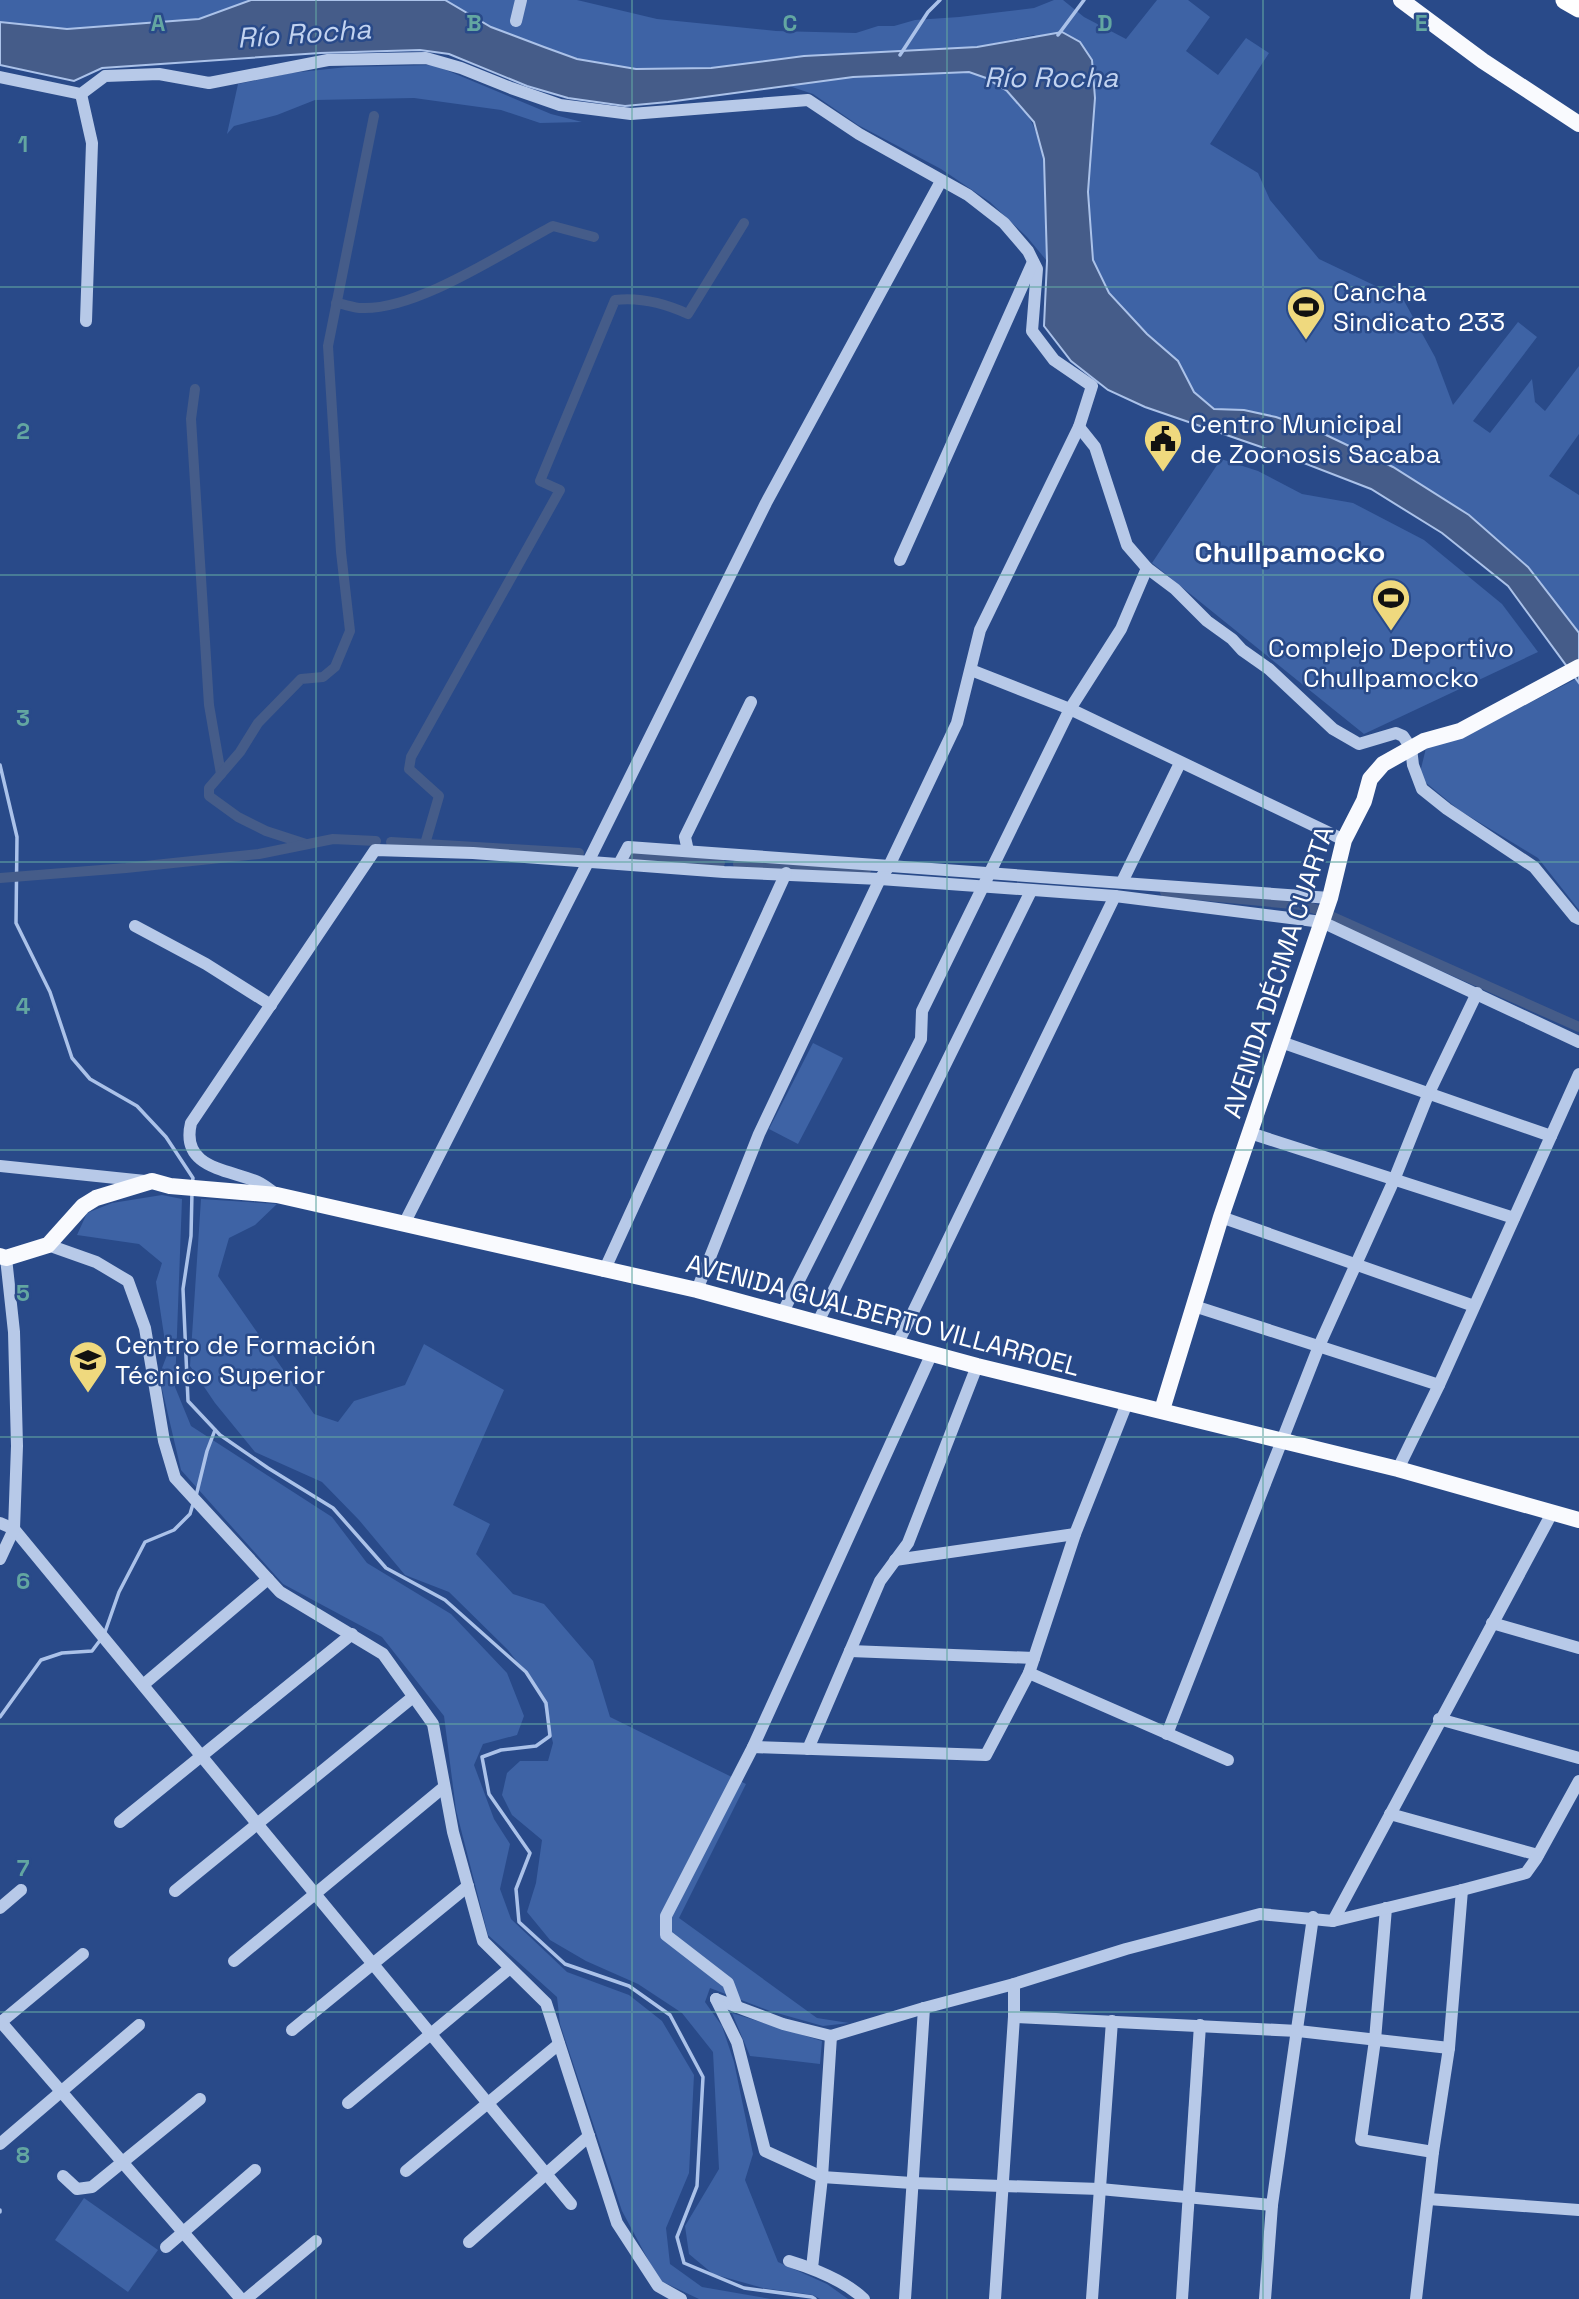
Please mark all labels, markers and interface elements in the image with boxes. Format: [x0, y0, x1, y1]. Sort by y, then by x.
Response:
text: A [151, 8, 166, 38]
text: B [466, 8, 482, 38]
text: C [783, 8, 797, 38]
text: D [1097, 8, 1113, 38]
text: E [1415, 8, 1427, 38]
water label: Río Rocha [236, 10, 373, 56]
water label: Río Rocha [984, 59, 1119, 95]
text: 1 [18, 129, 28, 159]
place label: Cancha Sindicato 233 [1333, 275, 1505, 339]
sports icon: Cancha Sindicato 233 [1285, 286, 1327, 341]
place label: Centro Municipal de Zoonosis Sacaba [1190, 407, 1441, 471]
text: 2 [16, 416, 30, 446]
public building icon: Centro Municipal de Zoonosis Sacaba [1142, 418, 1184, 473]
district label: Chullpamocko [1195, 534, 1385, 570]
sports icon: Complejo Deportivo Chullpamocko [1370, 577, 1412, 632]
place label: Complejo Deportivo Chullpamocko [1268, 631, 1514, 695]
text: 3 [16, 703, 30, 733]
street label: AVENIDA DÉCIMA CUARTA [1215, 822, 1341, 1122]
text: 4 [16, 991, 31, 1021]
street label: AVENIDA GUALBERTO VILLARROEL [682, 1246, 1084, 1384]
text: 5 [16, 1278, 30, 1308]
place label: Centro de Formación Técnico Superior [115, 1328, 376, 1392]
school or university icon: Centro de Formación Técnico Superior [67, 1339, 109, 1394]
text: 6 [16, 1566, 30, 1596]
text: 7 [17, 1853, 30, 1883]
text: 8 [16, 2140, 30, 2170]

